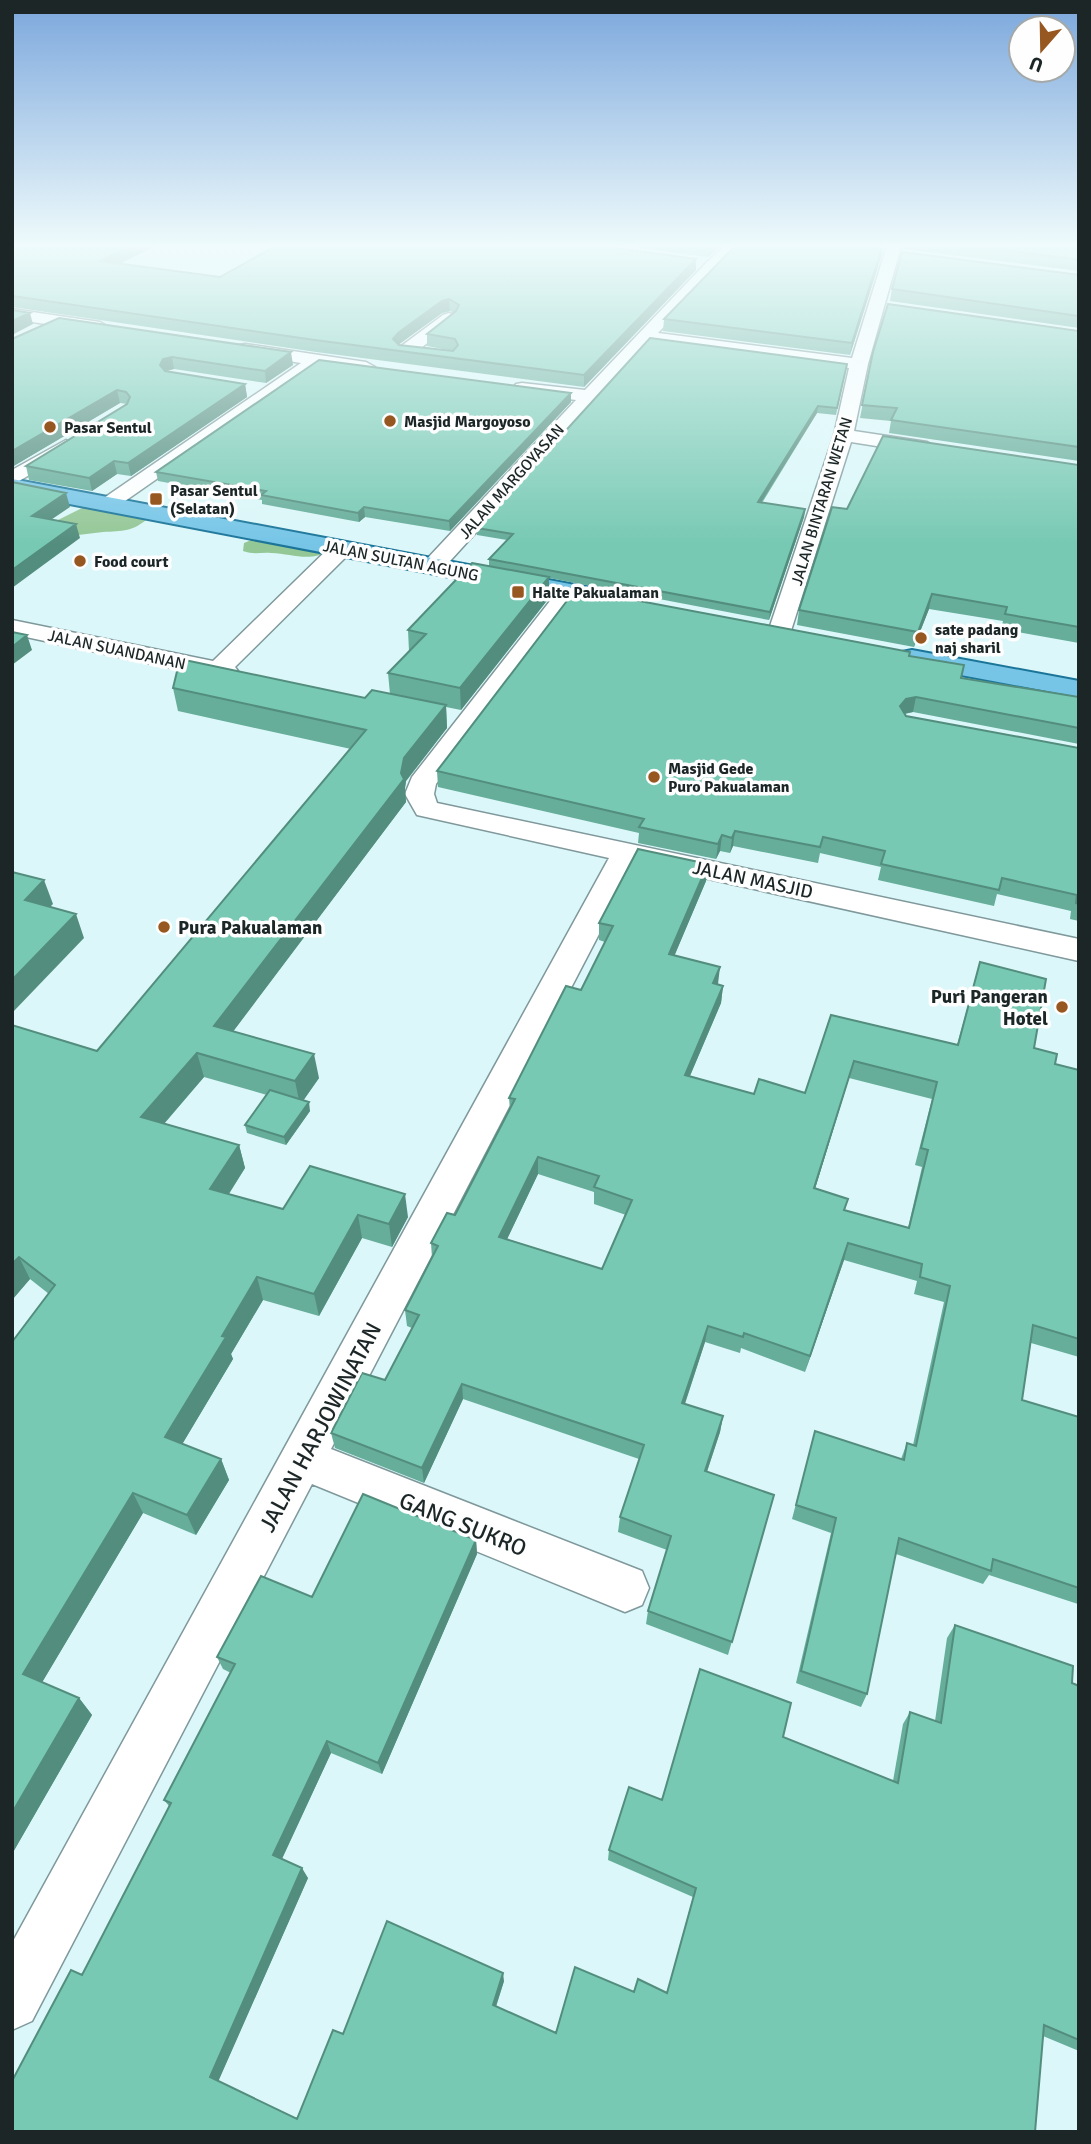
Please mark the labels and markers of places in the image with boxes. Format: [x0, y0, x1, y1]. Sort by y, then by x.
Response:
place label: Masjid Margoyoso [404, 412, 531, 432]
marker: Masjid Margoyoso [382, 413, 398, 429]
place label: Pasar Sentul [64, 418, 152, 438]
marker: Pasar Sentul [42, 419, 58, 435]
place label: Pasar Sentul (Selatan) [170, 481, 258, 519]
marker: Pasar Sentul (Selatan) [148, 491, 164, 507]
place label: Food court [94, 552, 168, 572]
marker: Food court [72, 553, 88, 569]
place label: Halte Pakualaman [532, 583, 659, 603]
marker: Halte Pakualaman [510, 584, 526, 600]
place label: sate padang naj sharil [935, 620, 1019, 658]
marker: sate padang naj sharil [913, 630, 929, 646]
place label: Masjid Gede Puro Pakualaman [668, 759, 790, 797]
marker: Masjid Gede Puro Pakualaman [646, 769, 662, 785]
place label: Pura Pakualaman [178, 916, 322, 940]
marker: Pura Pakualaman [156, 919, 172, 935]
place label: Puri Pangeran Hotel [931, 985, 1048, 1031]
marker: Puri Pangeran Hotel [1054, 999, 1070, 1015]

